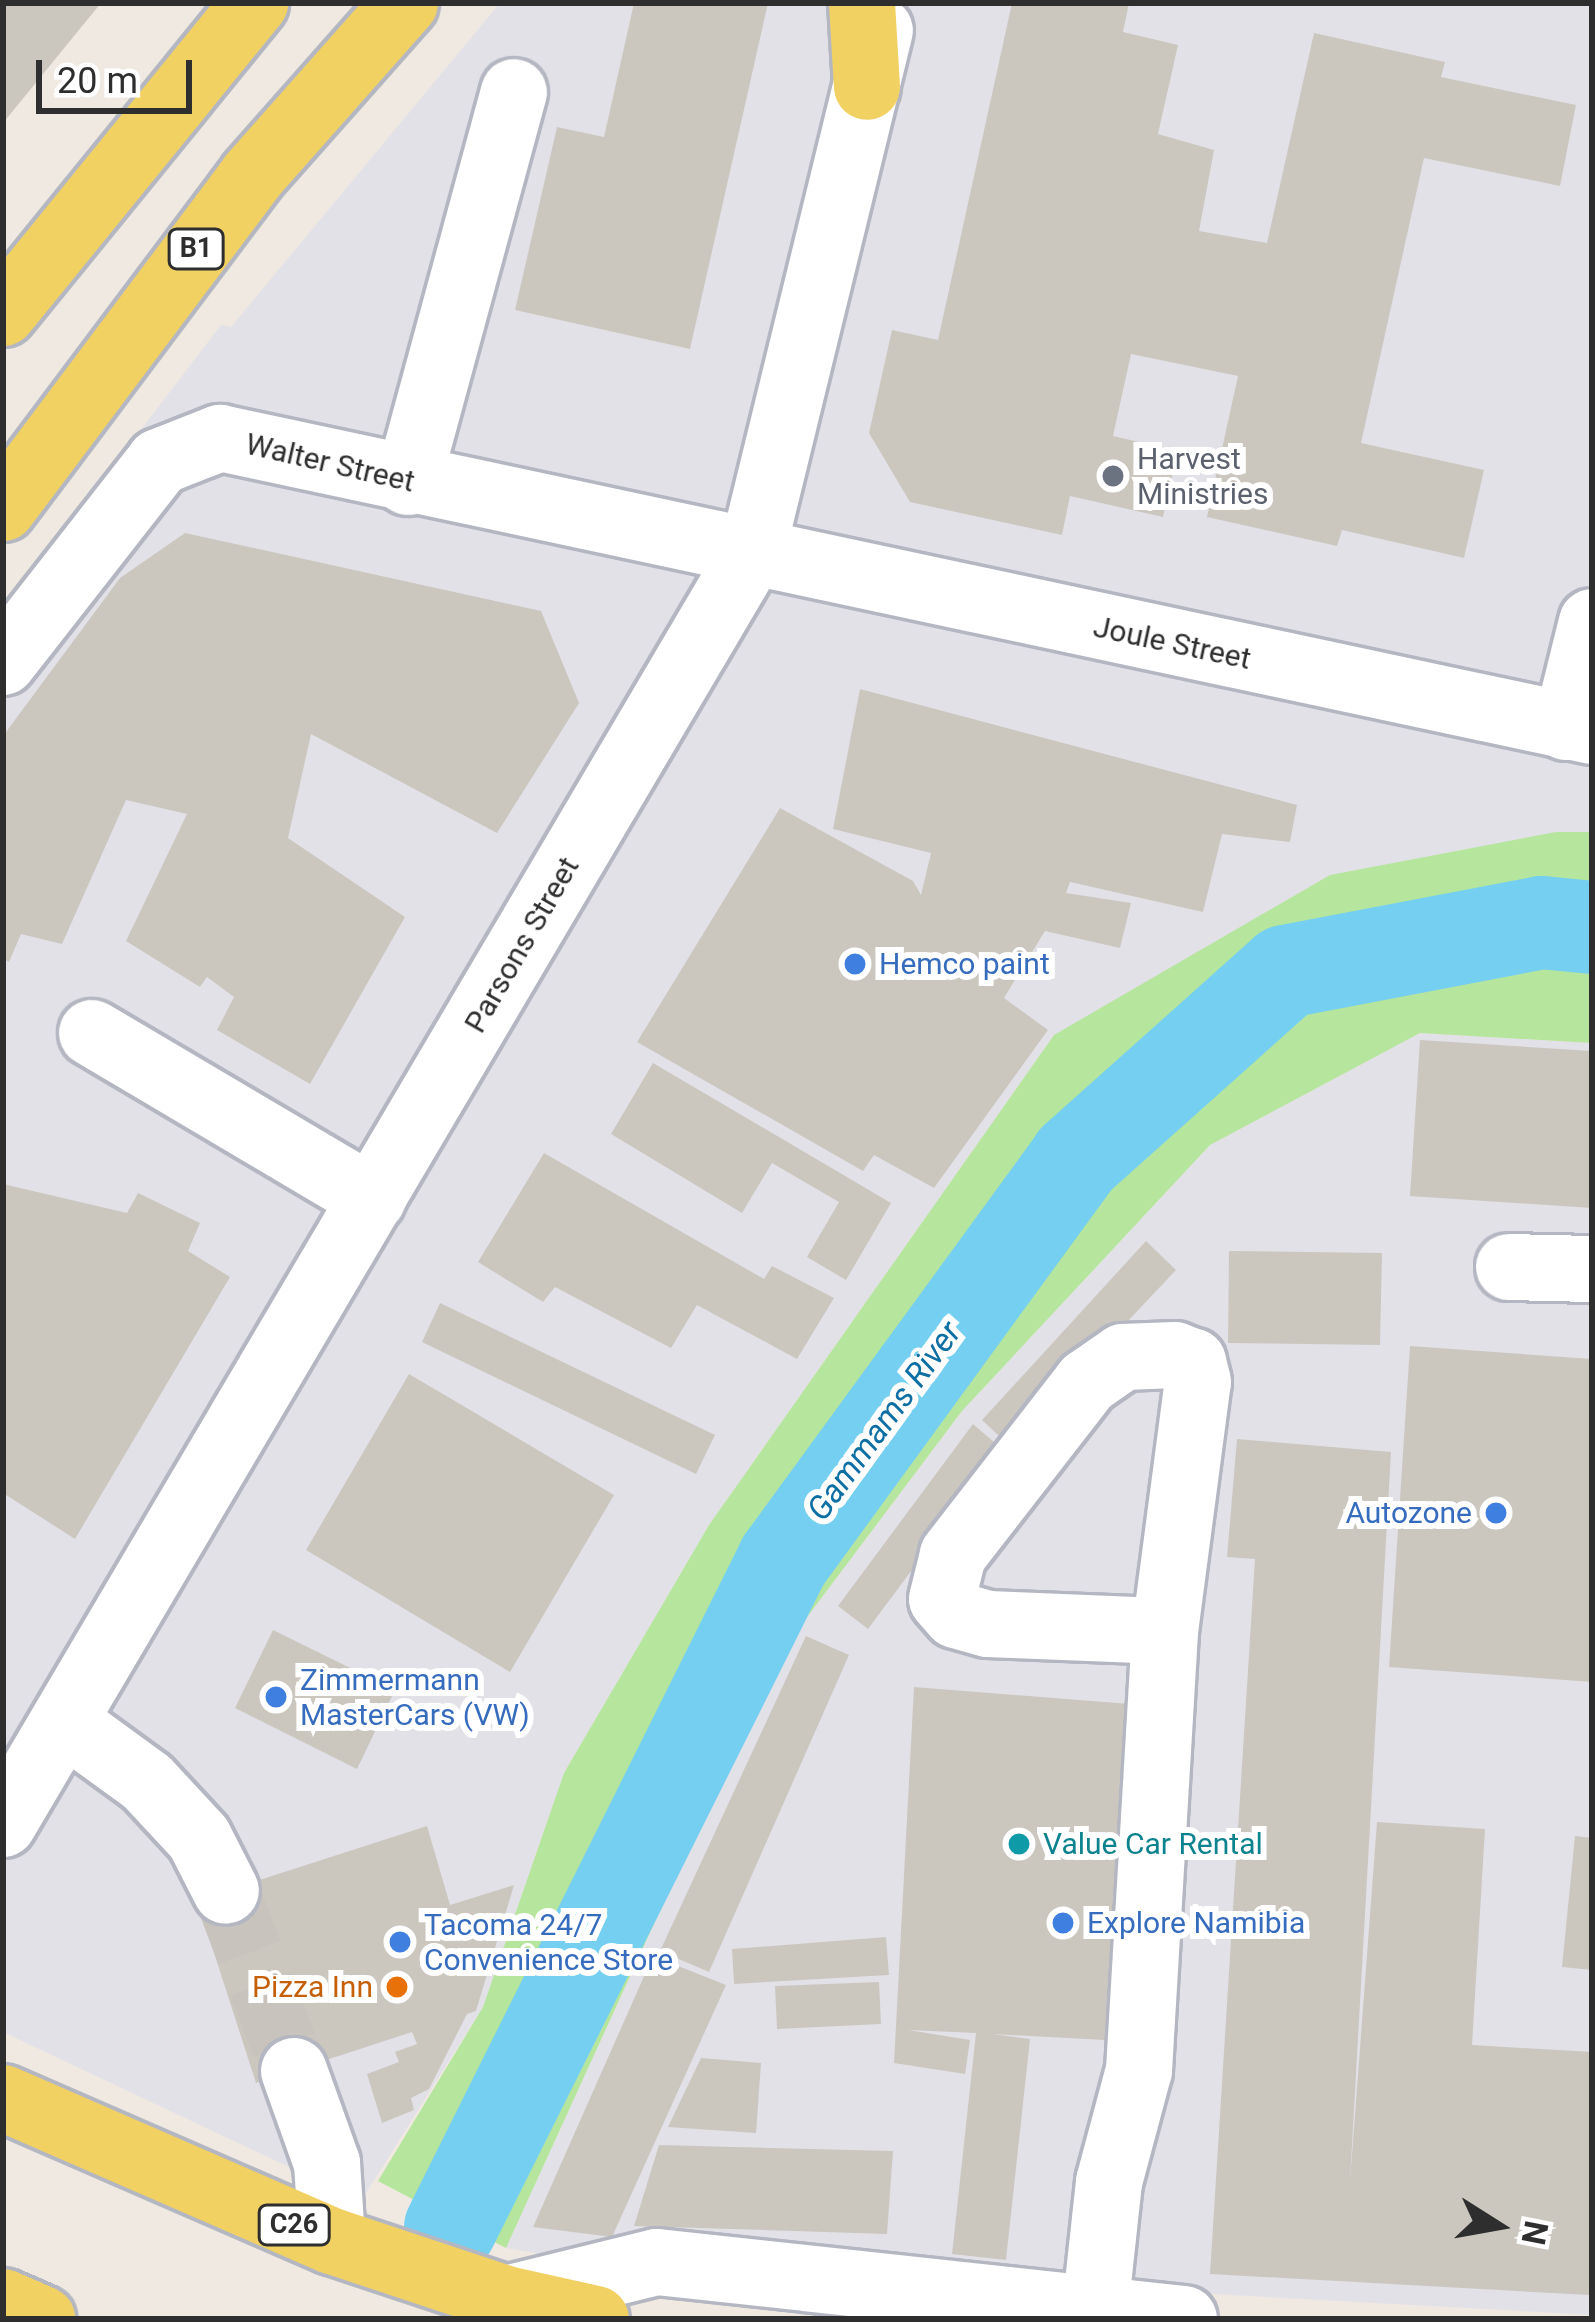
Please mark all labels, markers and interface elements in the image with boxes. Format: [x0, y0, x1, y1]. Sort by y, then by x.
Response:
scale bar [42, 36, 198, 110]
text: 20 m [57, 60, 138, 102]
road number: B1 [166, 228, 226, 270]
street label: Walter Street [242, 426, 418, 500]
place label: Harvest Ministries [1137, 441, 1268, 512]
marker: Harvest Ministries [1100, 463, 1126, 489]
street label: Joule Street [1090, 609, 1254, 677]
street label: Parsons Street [457, 851, 587, 1039]
place label: Hemco paint [879, 946, 1050, 982]
marker: Hemco paint [842, 951, 868, 977]
water label: Gammams River [799, 1314, 969, 1528]
place label: Autozone [1345, 1495, 1472, 1531]
marker: Autozone [1483, 1500, 1509, 1526]
place label: Zimmermann MasterCars (VW) [300, 1662, 530, 1732]
marker: Zimmermann MasterCars (VW) [263, 1684, 289, 1710]
place label: Value Car Rental [1043, 1826, 1263, 1862]
marker: Value Car Rental [1006, 1831, 1032, 1857]
place label: Explore Namibia [1087, 1905, 1305, 1941]
place label: Tacoma 24/7 Convenience Store [424, 1907, 673, 1978]
marker: Explore Namibia [1050, 1910, 1076, 1936]
marker: Tacoma 24/7 Convenience Store [387, 1929, 413, 1955]
place label: Pizza Inn [252, 1969, 373, 2005]
marker: Pizza Inn [384, 1974, 410, 2000]
north arrow [1439, 2166, 1559, 2286]
road number: C26 [255, 2204, 333, 2246]
text: N [1513, 2218, 1556, 2248]

